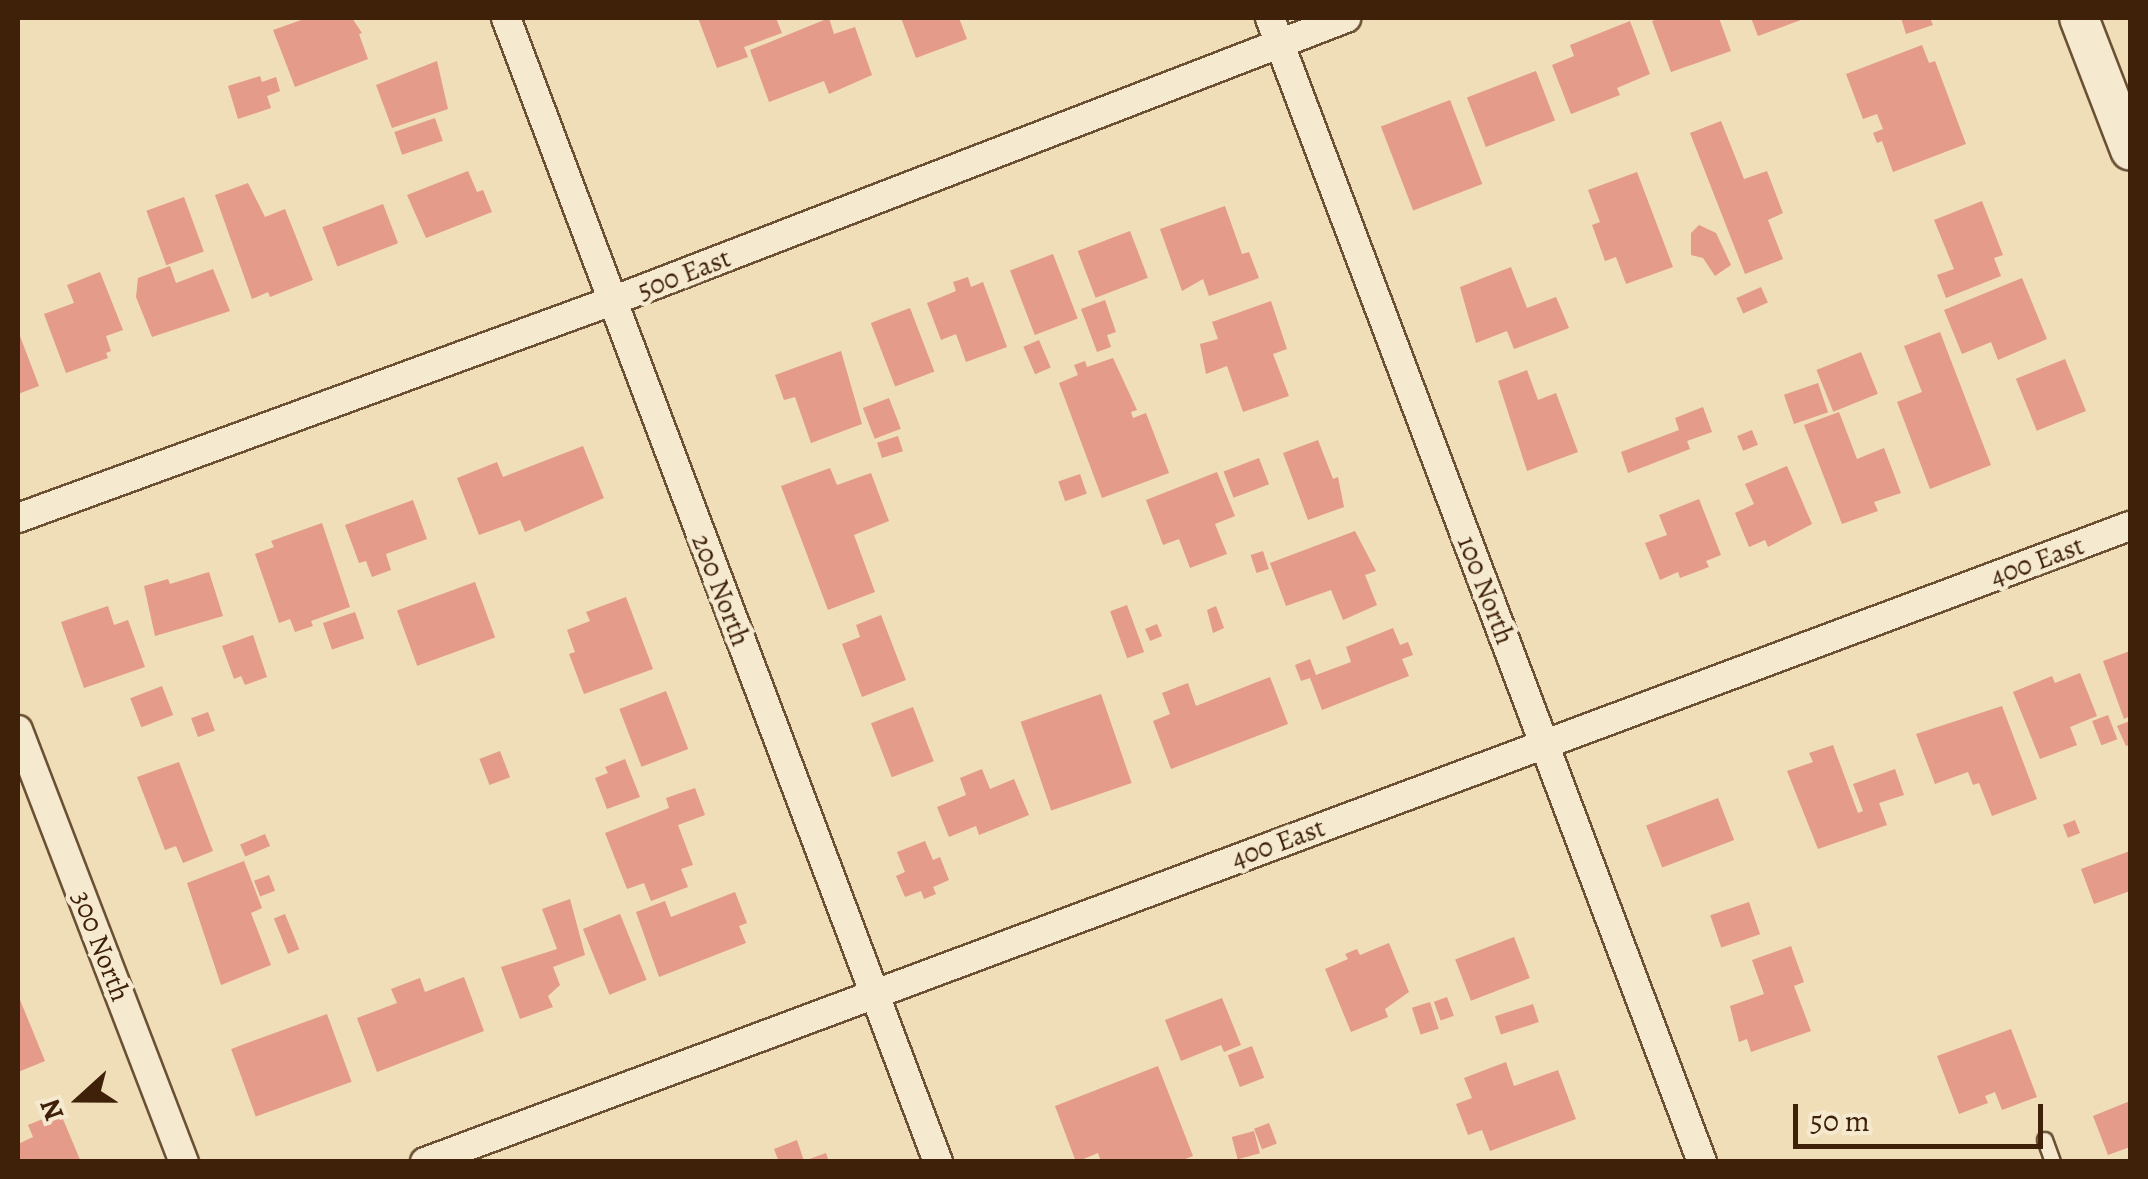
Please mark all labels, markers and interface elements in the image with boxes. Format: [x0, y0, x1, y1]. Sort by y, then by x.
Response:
street label: 500 East [633, 241, 735, 307]
street label: 200 North [684, 529, 758, 651]
street label: 400 East [1985, 529, 2089, 593]
street label: 100 North [1450, 531, 1522, 649]
street label: 400 East [1226, 811, 1330, 875]
street label: 300 North [65, 886, 137, 1006]
north arrow [30, 1049, 130, 1149]
scale bar [1798, 1084, 2048, 1146]
text: N [31, 1093, 73, 1126]
text: 50 m [1810, 1101, 1870, 1141]

